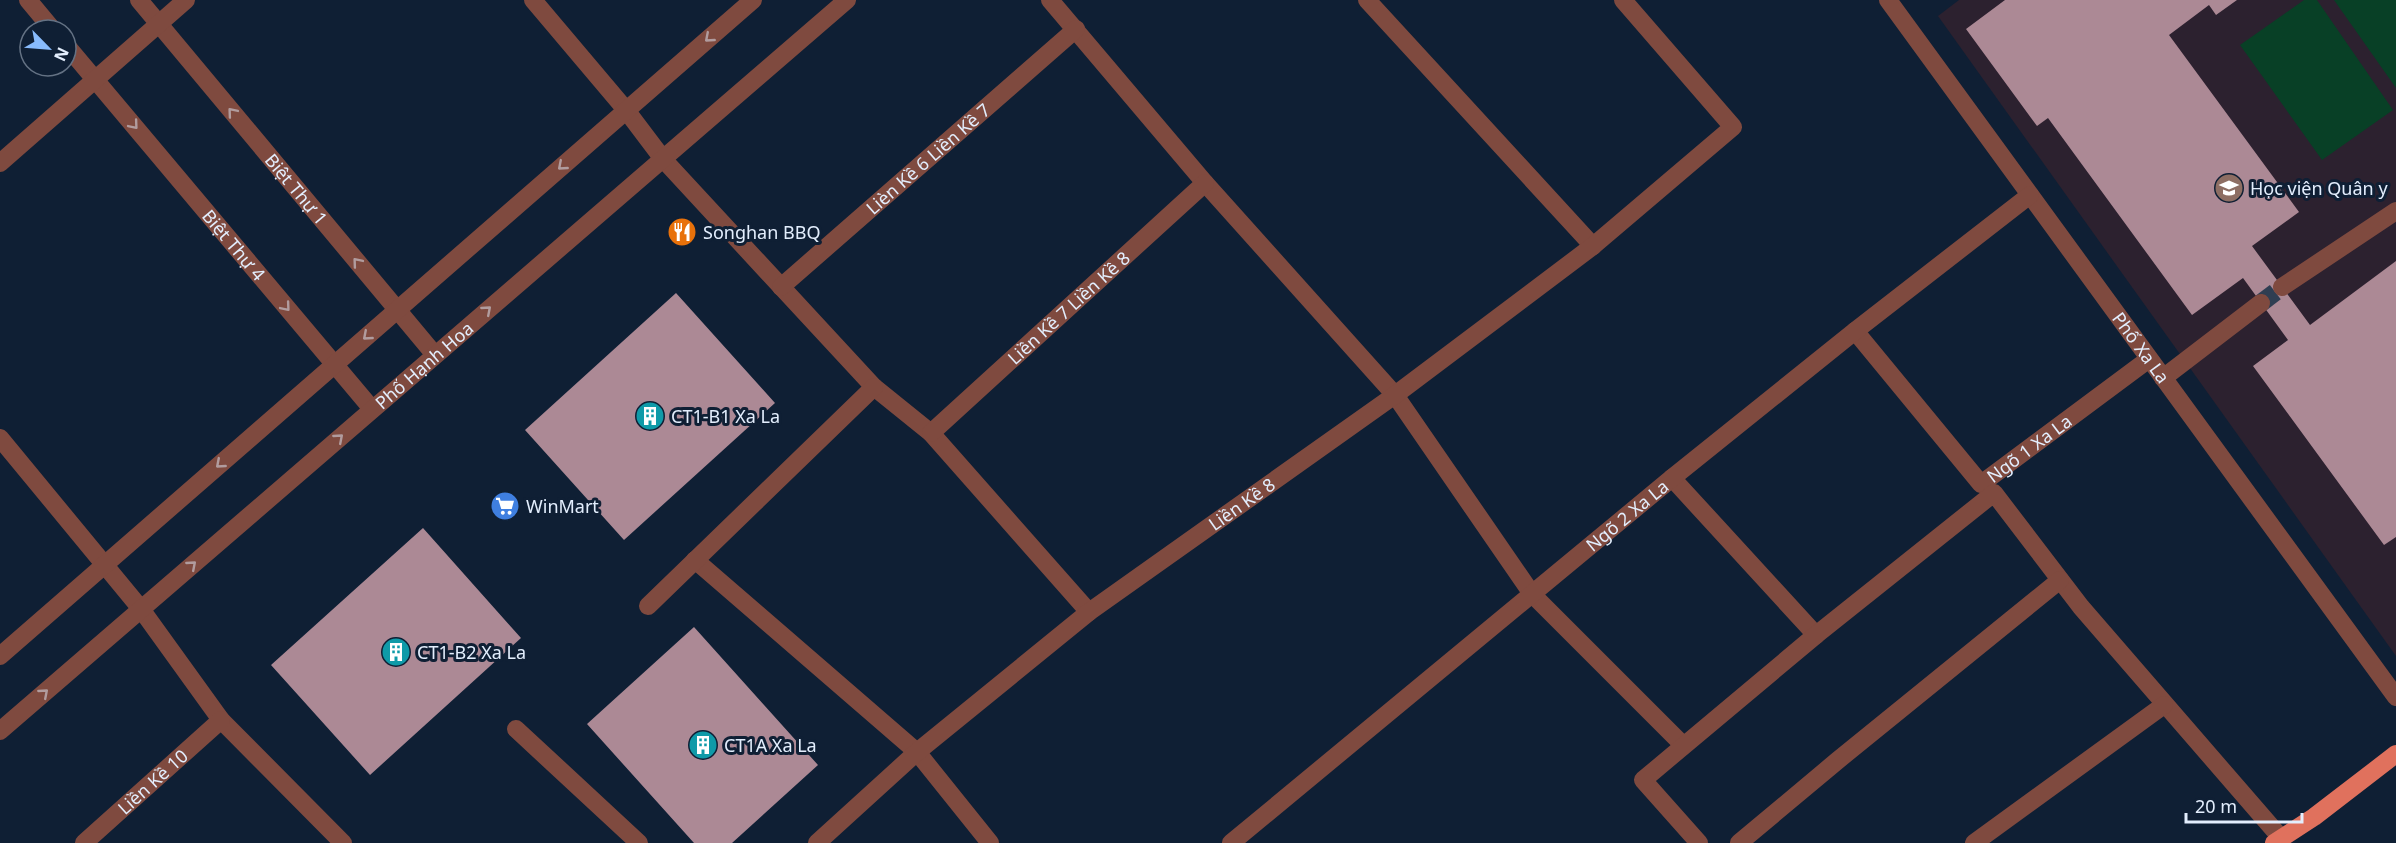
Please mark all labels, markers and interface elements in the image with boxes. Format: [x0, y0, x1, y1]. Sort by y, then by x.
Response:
north arrow [18, 18, 78, 78]
one-way arrow [705, 31, 716, 42]
text: N [49, 44, 74, 65]
street label: Lièn Kề 6 Liền Kề 7 [861, 98, 995, 219]
one-way arrow [229, 108, 240, 119]
one-way arrow [126, 118, 137, 129]
street label: Biệt Thự 1 [260, 148, 333, 230]
one-way arrow [558, 159, 569, 170]
school or university icon: Học viện Quân y [2213, 172, 2245, 204]
place label: Học viện Quân y [2250, 176, 2388, 200]
street label: Biệt Thự 4 [197, 204, 271, 285]
restaurant icon: Songhan BBQ [666, 216, 698, 248]
place label: Songhan BBQ [703, 220, 820, 244]
street label: Liền Kề 7 Liền Kề 8 [1002, 246, 1135, 370]
one-way arrow [354, 257, 365, 268]
one-way arrow [279, 300, 290, 311]
one-way arrow [480, 306, 491, 317]
street label: Phố Xa La [2107, 307, 2175, 388]
street label: Phố Hạnh Hoa [370, 316, 478, 414]
one-way arrow [363, 329, 374, 340]
building icon: CT1-B1 Xa La [634, 400, 666, 432]
place label: CT1-B1 Xa La [671, 404, 780, 428]
street label: Ngõ 1 Xa La [1982, 409, 2076, 488]
one-way arrow [332, 434, 343, 445]
one-way arrow [216, 457, 227, 468]
street label: Liền Kề 8 [1203, 472, 1280, 536]
street label: Ngõ 2 Xa La [1581, 474, 1673, 556]
supermarket icon: WinMart [489, 490, 521, 522]
place label: WinMart [526, 494, 599, 518]
one-way arrow [185, 561, 196, 572]
building icon: CT1-B2 Xa La [380, 636, 412, 668]
place label: CT1-B2 Xa La [417, 640, 526, 664]
one-way arrow [37, 689, 48, 700]
building icon: CT1A Xa La [687, 729, 719, 761]
place label: CT1A Xa La [724, 733, 817, 757]
street label: Liền Kề 10 [112, 744, 193, 819]
scale bar [2186, 786, 2302, 824]
text: 20 m [2195, 794, 2237, 818]

